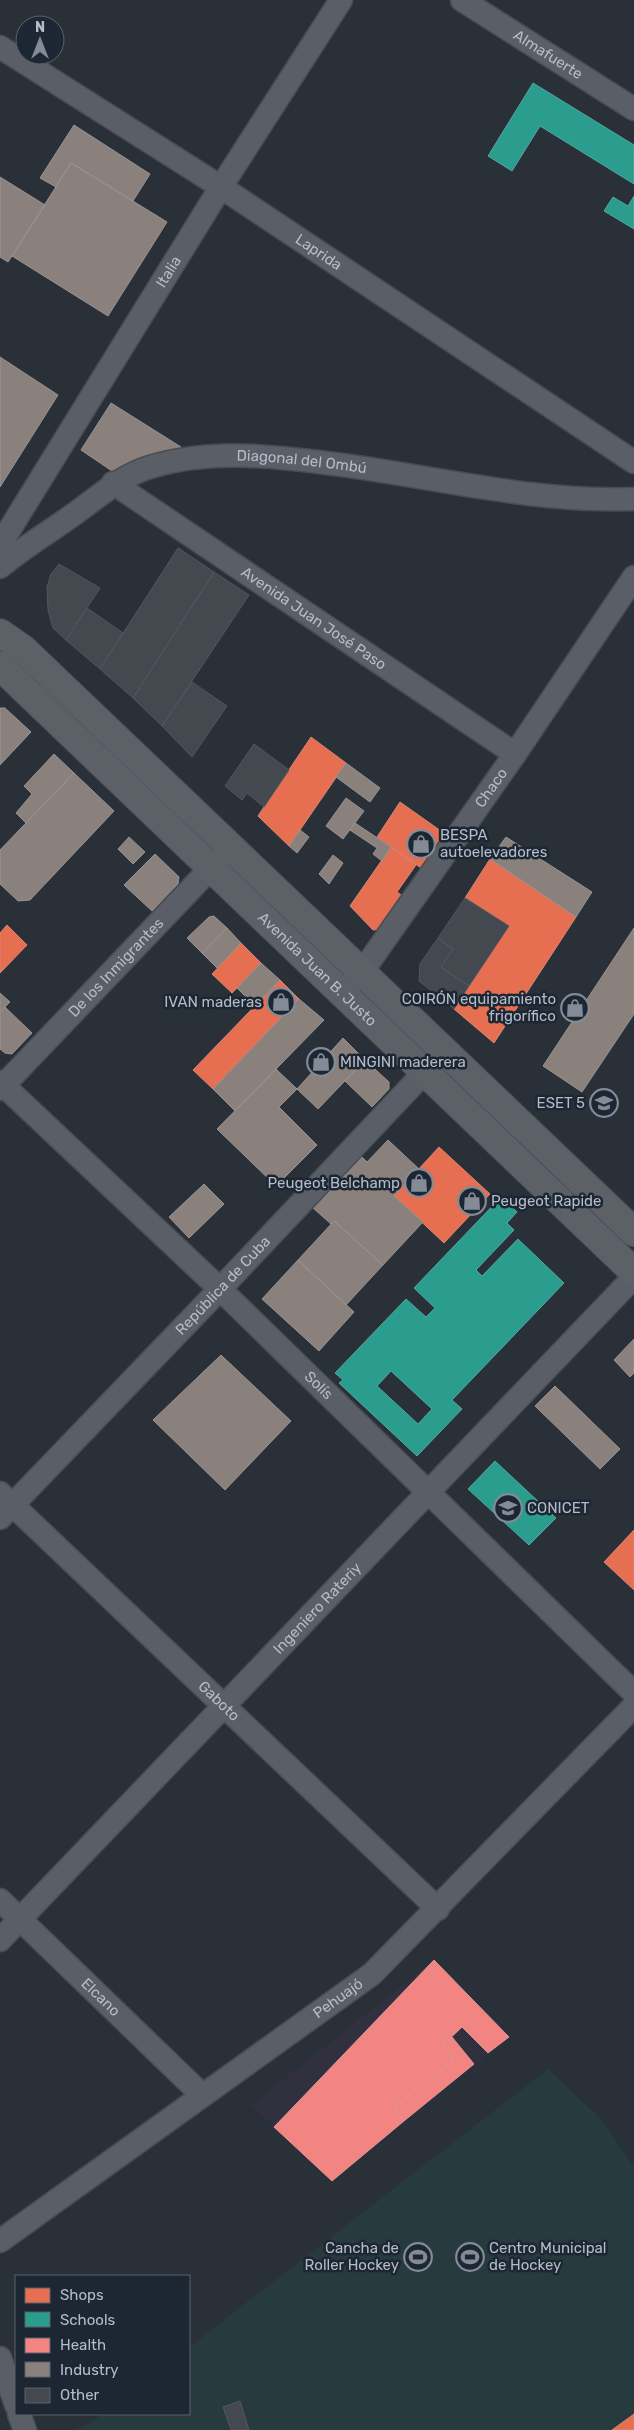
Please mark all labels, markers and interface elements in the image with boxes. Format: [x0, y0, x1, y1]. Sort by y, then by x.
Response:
north arrow [15, 15, 65, 65]
text: N [35, 19, 45, 36]
street label: Almafuerte [510, 26, 586, 83]
street label: Laprida [292, 230, 345, 274]
street label: Italia [152, 253, 185, 291]
street label: Diagonal del Ombú [237, 446, 368, 477]
street label: Avenida Juan José Paso [238, 563, 390, 674]
street label: Chaco [471, 765, 511, 811]
place label: BESPA autoelevadores [440, 826, 548, 861]
shop icon: BESPA autoelevadores [406, 829, 436, 859]
street label: Avenida Juan B. Justo [254, 909, 380, 1030]
street label: De los Inmigrantes [65, 914, 168, 1021]
shop icon: IVAN maderas [266, 987, 296, 1017]
place label: COIRÓN equipamiento frigorífico [402, 990, 556, 1025]
place label: IVAN maderas [164, 993, 262, 1011]
shop icon: COIRÓN equipamiento frigorífico [560, 993, 590, 1023]
shop icon: MINGINI maderera [306, 1047, 336, 1077]
place label: MINGINI maderera [340, 1053, 466, 1071]
school or university icon: ESET 5 [589, 1088, 619, 1118]
place label: ESET 5 [537, 1094, 585, 1112]
shop icon: Peugeot Belchamp [404, 1168, 434, 1198]
place label: Peugeot Belchamp [268, 1174, 400, 1192]
shop icon: Peugeot Rapide [457, 1186, 487, 1216]
place label: Peugeot Rapide [491, 1192, 601, 1210]
street label: República de Cuba [172, 1232, 274, 1339]
street label: Solís [301, 1367, 337, 1404]
school or university icon: CONICET [493, 1493, 523, 1523]
place label: CONICET [527, 1499, 590, 1517]
street label: Ingeniero Rateriy [269, 1559, 365, 1658]
street label: Gaboto [194, 1677, 243, 1725]
street label: Elcano [78, 1974, 124, 2020]
street label: Pehuajó [310, 1975, 366, 2022]
place label: Cancha de Roller Hockey [305, 2239, 399, 2274]
place label: Centro Municipal de Hockey [489, 2239, 607, 2274]
sports icon: Cancha de Roller Hockey [403, 2242, 433, 2272]
sports icon: Centro Municipal de Hockey [455, 2242, 485, 2272]
legend [15, 2275, 190, 2415]
text: Shops [60, 2286, 104, 2304]
text: Schools [60, 2311, 116, 2329]
text: Health [60, 2336, 106, 2354]
text: Industry [60, 2361, 119, 2379]
text: Other [60, 2386, 100, 2404]

